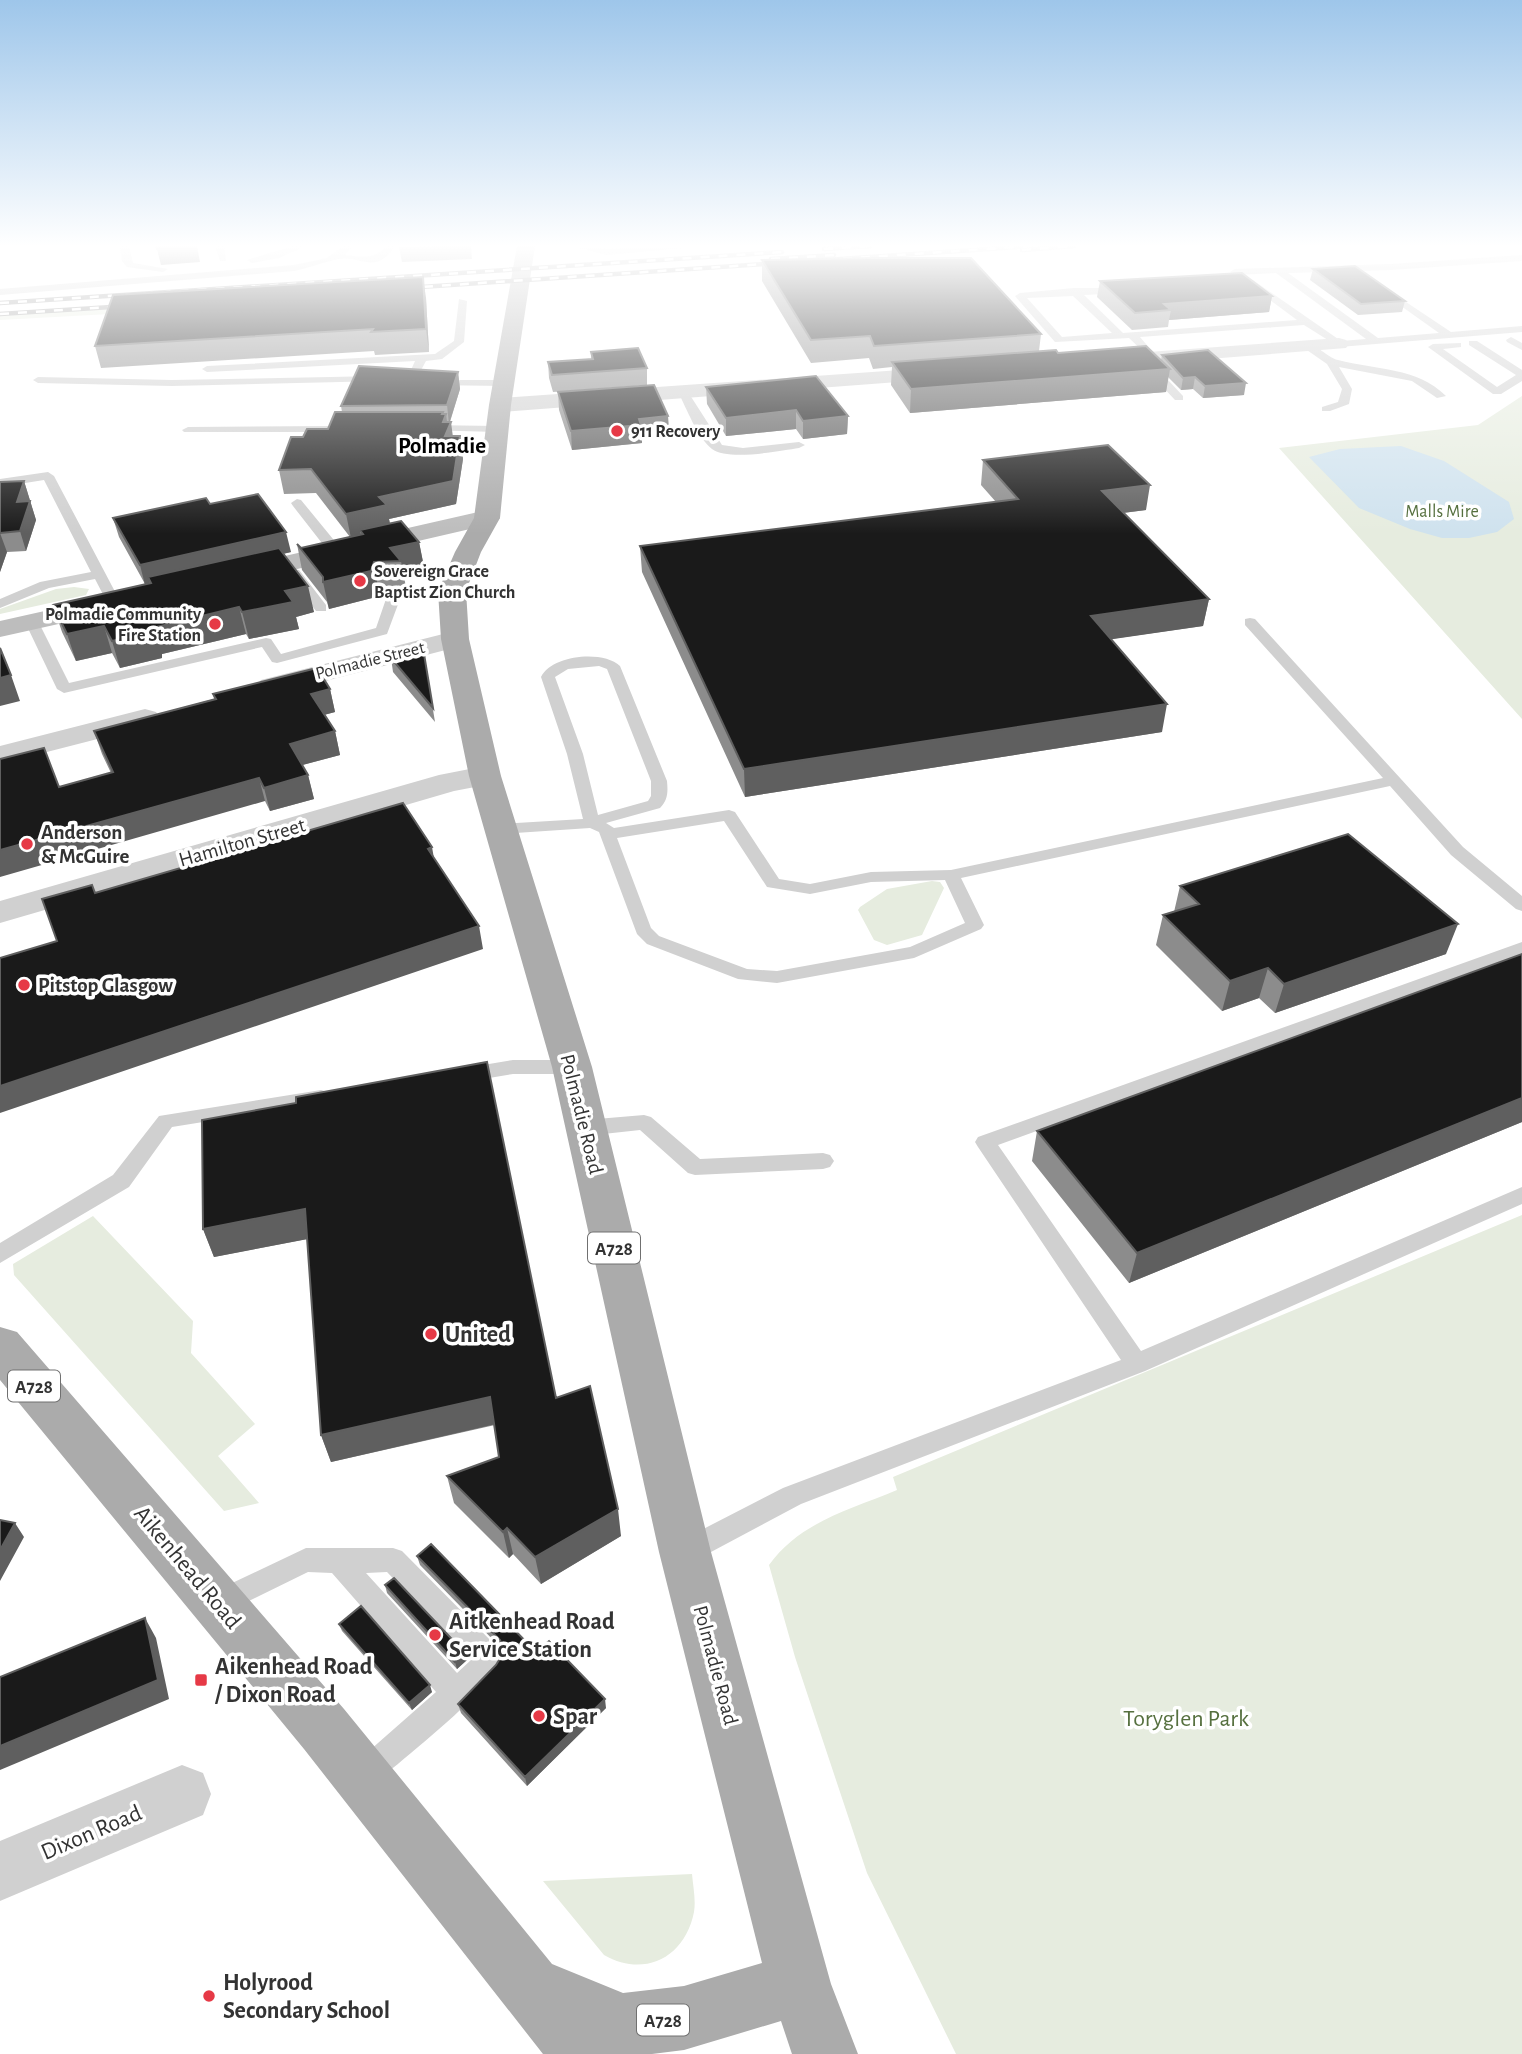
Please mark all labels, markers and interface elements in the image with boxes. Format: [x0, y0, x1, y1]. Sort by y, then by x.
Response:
marker: 911 Recovery [609, 423, 625, 439]
place label: 911 Recovery [631, 423, 721, 441]
district label: Polmadie [398, 435, 486, 458]
park label: Malls Mire [1405, 503, 1479, 521]
place label: Sovereign Grace Baptist Zion Church [374, 563, 515, 602]
marker: Sovereign Grace Baptist Zion Church [352, 573, 368, 589]
place label: Polmadie Community Fire Station [45, 606, 202, 645]
marker: Polmadie Community Fire Station [207, 616, 223, 632]
street label: Polmadie Street [314, 639, 427, 683]
street label: Hamilton Street [176, 814, 308, 871]
place label: Anderson & McGuire [41, 822, 130, 867]
marker: Anderson & McGuire [19, 836, 35, 852]
place label: Pitstop Glasgow [38, 975, 173, 996]
marker: Pitstop Glasgow [16, 977, 32, 993]
street label: Polmadie Road [556, 1052, 607, 1176]
road number: A728 [588, 1232, 640, 1264]
place label: United [445, 1323, 511, 1347]
marker: United [423, 1326, 439, 1342]
road number: A728 [8, 1370, 60, 1402]
street label: Aikenhead Road [129, 1502, 245, 1634]
street label: Polmadie Road [689, 1603, 742, 1727]
place label: Aitkenhead Road Service Station [449, 1610, 615, 1662]
marker: Aitkenhead Road Service Station [427, 1627, 443, 1643]
place label: Aikenhead Road / Dixon Road [214, 1655, 373, 1707]
marker: Aikenhead Road / Dixon Road [193, 1672, 209, 1688]
place label: Spar [553, 1705, 598, 1729]
park label: Toryglen Park [1123, 1707, 1249, 1731]
marker: Spar [531, 1708, 547, 1724]
street label: Dixon Road [37, 1801, 145, 1865]
place label: Holyrood Secondary School [223, 1971, 390, 2023]
marker: Holyrood Secondary School [201, 1988, 217, 2004]
road number: A728 [637, 2004, 689, 2036]

